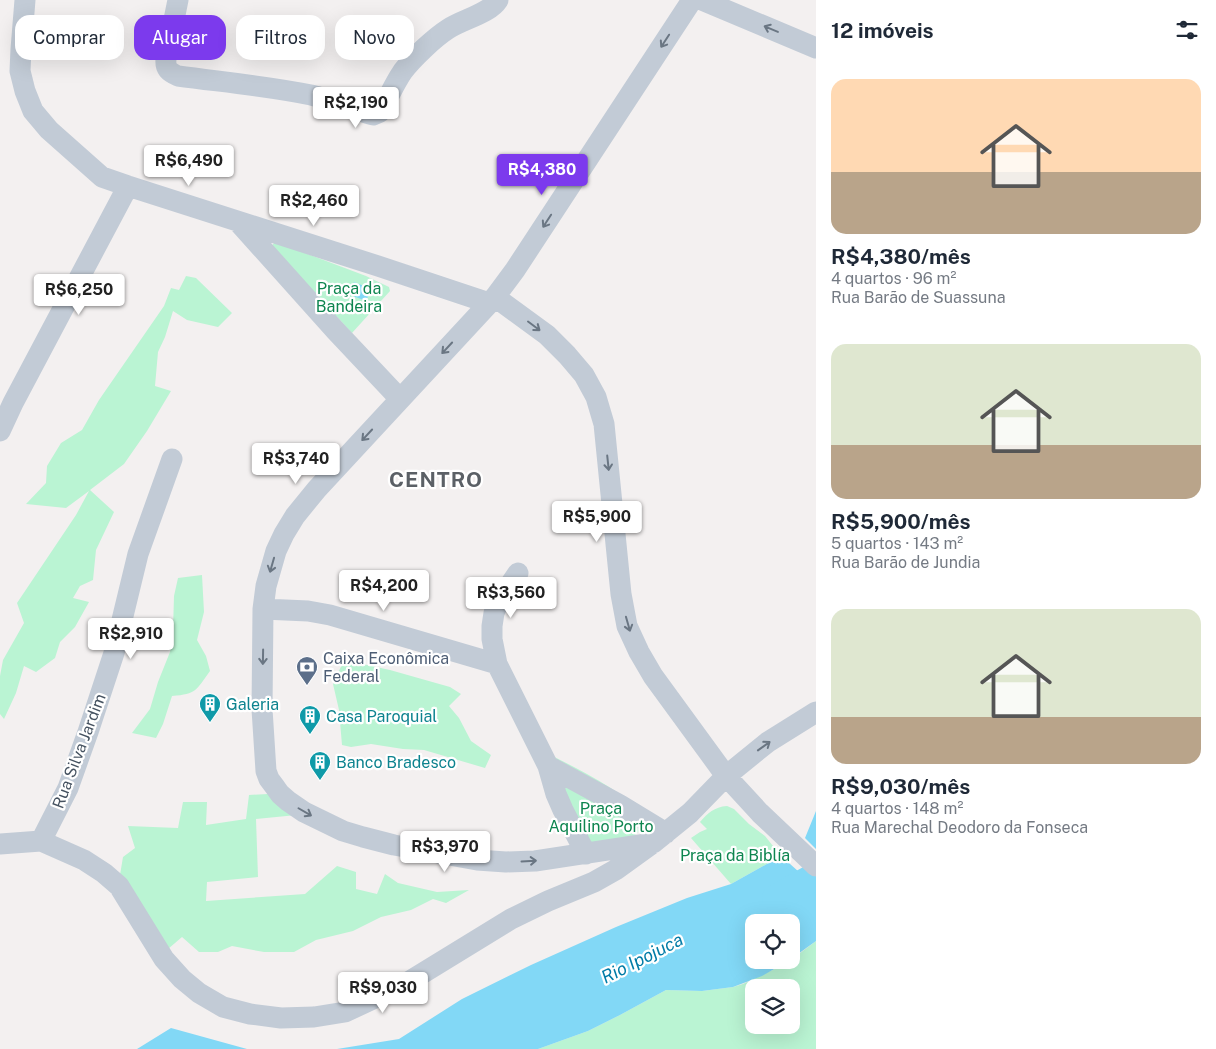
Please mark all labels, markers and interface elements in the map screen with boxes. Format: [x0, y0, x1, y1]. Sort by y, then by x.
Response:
chip: Comprar [15, 15, 124, 60]
chip: Alugar [134, 15, 226, 60]
chip: Filtros [236, 15, 325, 60]
chip: Novo [335, 15, 414, 60]
icon: filters [1173, 16, 1201, 44]
text: 12 imóveis [831, 18, 934, 43]
one-way arrow [764, 24, 779, 34]
one-way arrow [660, 33, 670, 47]
pin: R$2,190 [310, 86, 402, 129]
text: R$2,190 [324, 93, 388, 112]
icon: home [971, 111, 1061, 201]
pin: R$6,490 [143, 144, 235, 187]
text: R$6,490 [155, 151, 223, 170]
pin: R$4,380 [496, 154, 588, 196]
text: R$4,380 [508, 160, 576, 179]
pin: R$2,460 [268, 184, 360, 227]
text: R$2,460 [280, 191, 348, 210]
one-way arrow [542, 213, 552, 227]
text: R$4,380/mês [831, 244, 971, 269]
text: 4 quartos · 96 m² [831, 269, 956, 288]
pin: R$6,250 [33, 274, 125, 316]
park label: Praça da Bandeira [316, 279, 382, 316]
text: R$6,250 [45, 280, 113, 299]
text: Rua Barão de Suassuna [831, 288, 1006, 307]
one-way arrow [527, 321, 541, 331]
one-way arrow [441, 342, 453, 355]
icon: home [971, 376, 1061, 466]
one-way arrow [361, 429, 373, 441]
pin: R$3,740 [250, 442, 342, 485]
text: R$3,740 [263, 449, 329, 468]
one-way arrow [603, 454, 612, 470]
district label: CENTRO [389, 467, 483, 492]
pin: R$5,900 [551, 500, 643, 543]
text: R$5,900 [563, 507, 631, 526]
text: R$5,900/mês [831, 509, 971, 534]
text: 5 quartos · 143 m² [831, 534, 963, 553]
text: Rua Barão de Jundia [831, 553, 980, 572]
one-way arrow [267, 556, 276, 572]
pin: R$4,200 [338, 570, 430, 612]
text: R$4,200 [350, 576, 418, 595]
pin: R$3,560 [465, 576, 557, 619]
text: R$3,560 [477, 583, 545, 602]
one-way arrow [623, 615, 633, 631]
pin: R$2,910 [85, 618, 177, 660]
text: R$2,910 [99, 624, 163, 643]
icon: home [971, 641, 1061, 731]
one-way arrow [258, 649, 268, 665]
place label: Caixa Econômica Federal [323, 649, 449, 686]
bank icon: Caixa Econômica Federal [295, 655, 319, 686]
street label: Rua Silva Jardim [48, 691, 110, 811]
building icon: Galeria [198, 692, 222, 723]
place label: Galeria [226, 695, 279, 714]
building icon: Casa Paroquial [298, 704, 322, 735]
place label: Casa Paroquial [326, 707, 437, 726]
one-way arrow [757, 741, 771, 751]
building icon: Banco Bradesco [308, 750, 332, 781]
place label: Banco Bradesco [336, 753, 456, 772]
text: R$9,030/mês [831, 774, 970, 799]
park label: Praça Aquilino Porto [548, 799, 654, 836]
text: 4 quartos · 148 m² [831, 799, 963, 818]
one-way arrow [297, 807, 311, 817]
text: Rua Marechal Deodoro da Fonseca [831, 818, 1088, 837]
pin: R$3,970 [399, 830, 491, 873]
text: R$3,970 [411, 837, 479, 856]
park label: Praça da Biblía [680, 846, 790, 865]
one-way arrow [521, 857, 537, 866]
map controls [745, 914, 800, 1034]
button: locate [745, 914, 800, 969]
water label: Rio Ipojuca [598, 928, 686, 988]
pin: R$9,030 [337, 972, 429, 1014]
text: R$9,030 [349, 978, 417, 997]
button: layers [745, 979, 800, 1034]

